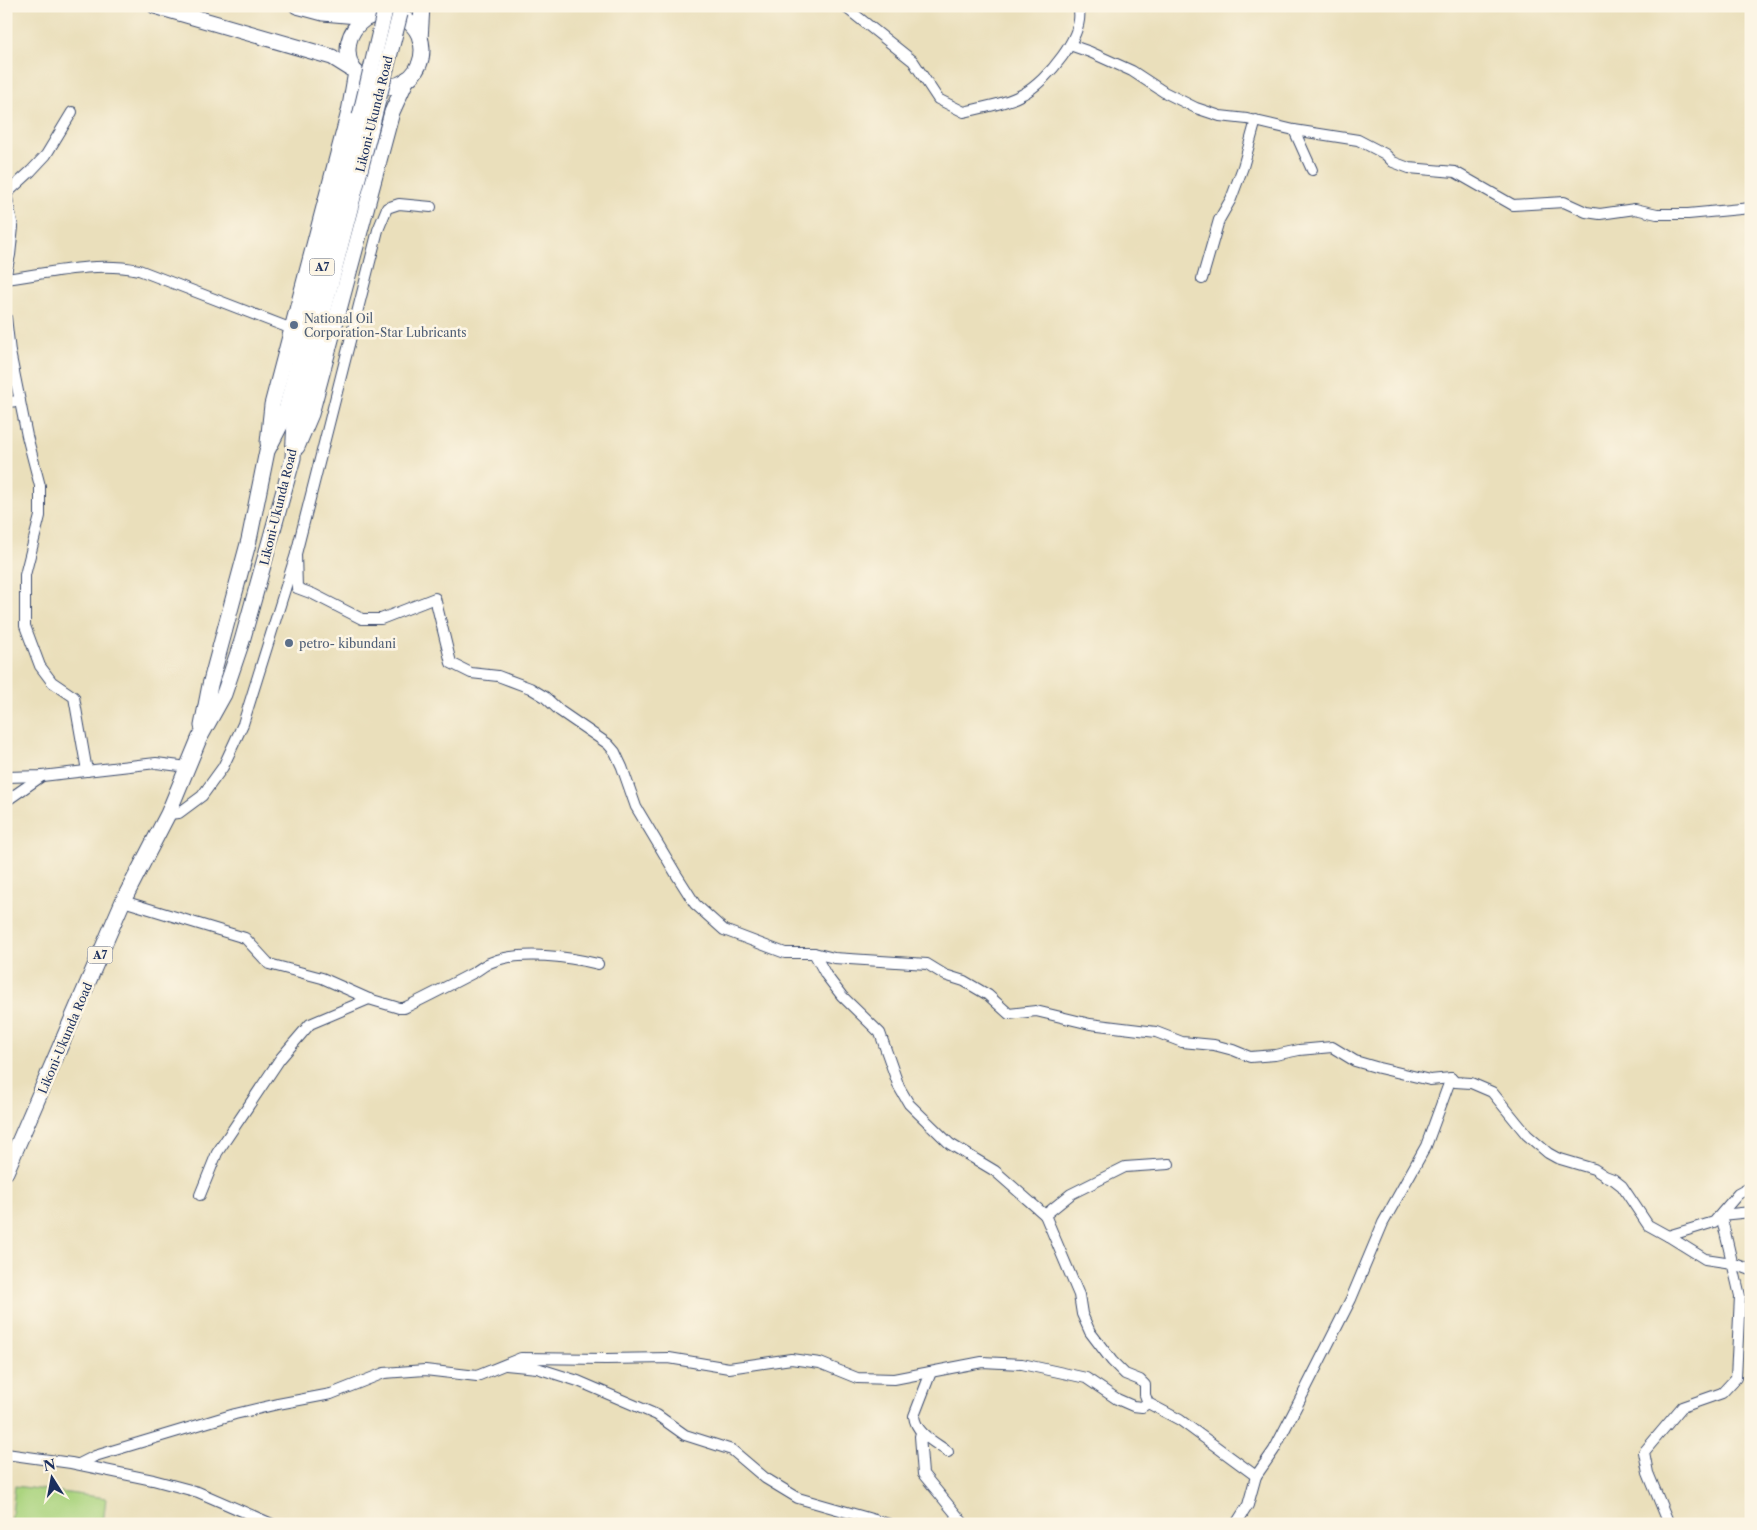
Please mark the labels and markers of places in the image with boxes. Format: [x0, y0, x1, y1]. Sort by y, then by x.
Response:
place label: National Oil Corporation-Star Lubricants [304, 311, 467, 340]
marker: National Oil Corporation-Star Lubricants [288, 319, 300, 331]
place label: petro- kibundani [299, 636, 396, 651]
marker: petro- kibundani [283, 637, 295, 649]

